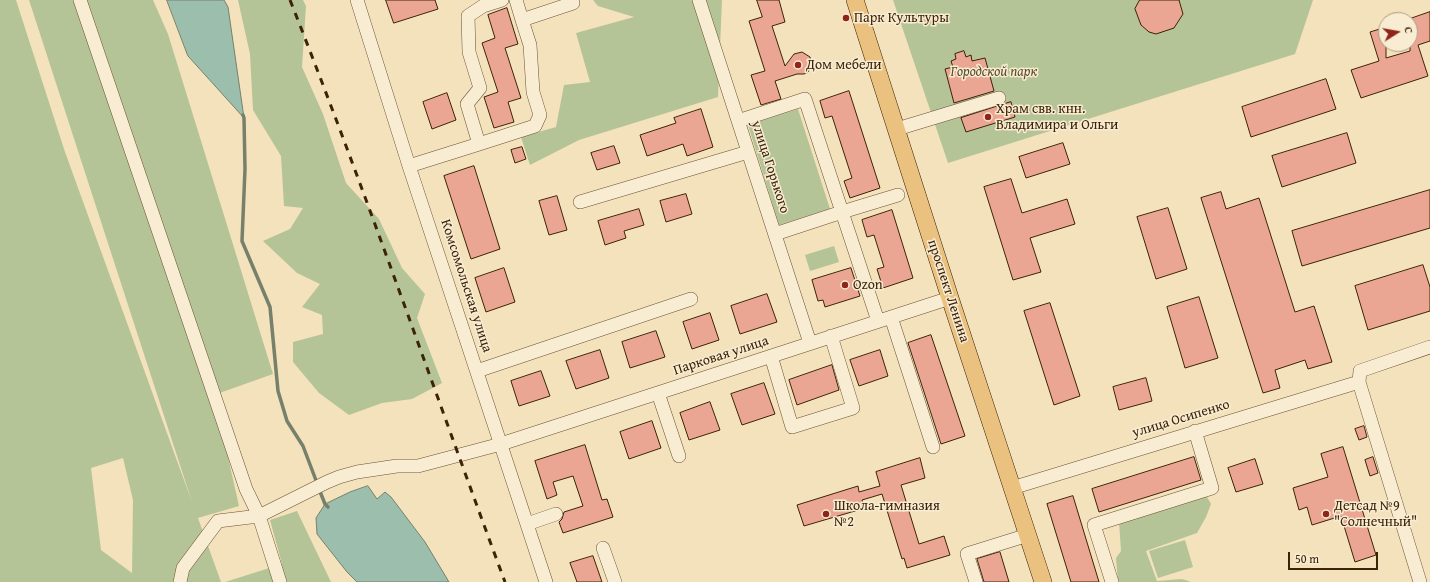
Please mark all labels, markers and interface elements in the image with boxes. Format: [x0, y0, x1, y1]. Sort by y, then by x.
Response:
place label: Парк Культуры [854, 10, 949, 26]
north arrow [1378, 12, 1418, 52]
marker: Парк Культуры [841, 13, 851, 23]
text: С [1400, 25, 1417, 34]
place label: Дом мебели [806, 57, 882, 73]
marker: Дом мебели [793, 60, 803, 70]
park label: Городской парк [951, 64, 1037, 80]
place label: Храм свв. кнн. Владимира и Ольги [996, 101, 1118, 134]
marker: Храм свв. кнн. Владимира и Ольги [983, 112, 993, 122]
street label: улица Горького [747, 119, 793, 215]
street label: Комсомольская улица [437, 217, 495, 355]
street label: проспект Ленина [923, 237, 973, 345]
place label: Ozon [853, 277, 883, 293]
marker: Ozon [840, 280, 850, 290]
street label: Парковая улица [671, 333, 771, 379]
street label: улица Осипенко [1130, 396, 1232, 442]
place label: Школа-гимназия №2 [834, 498, 940, 530]
place label: Детсад №9 "Солнечный" [1334, 498, 1417, 530]
marker: Школа-гимназия №2 [821, 509, 831, 519]
marker: Детсад №9 "Солнечный" [1321, 509, 1331, 519]
scale bar [1290, 544, 1380, 570]
text: 50 m [1295, 550, 1319, 567]

